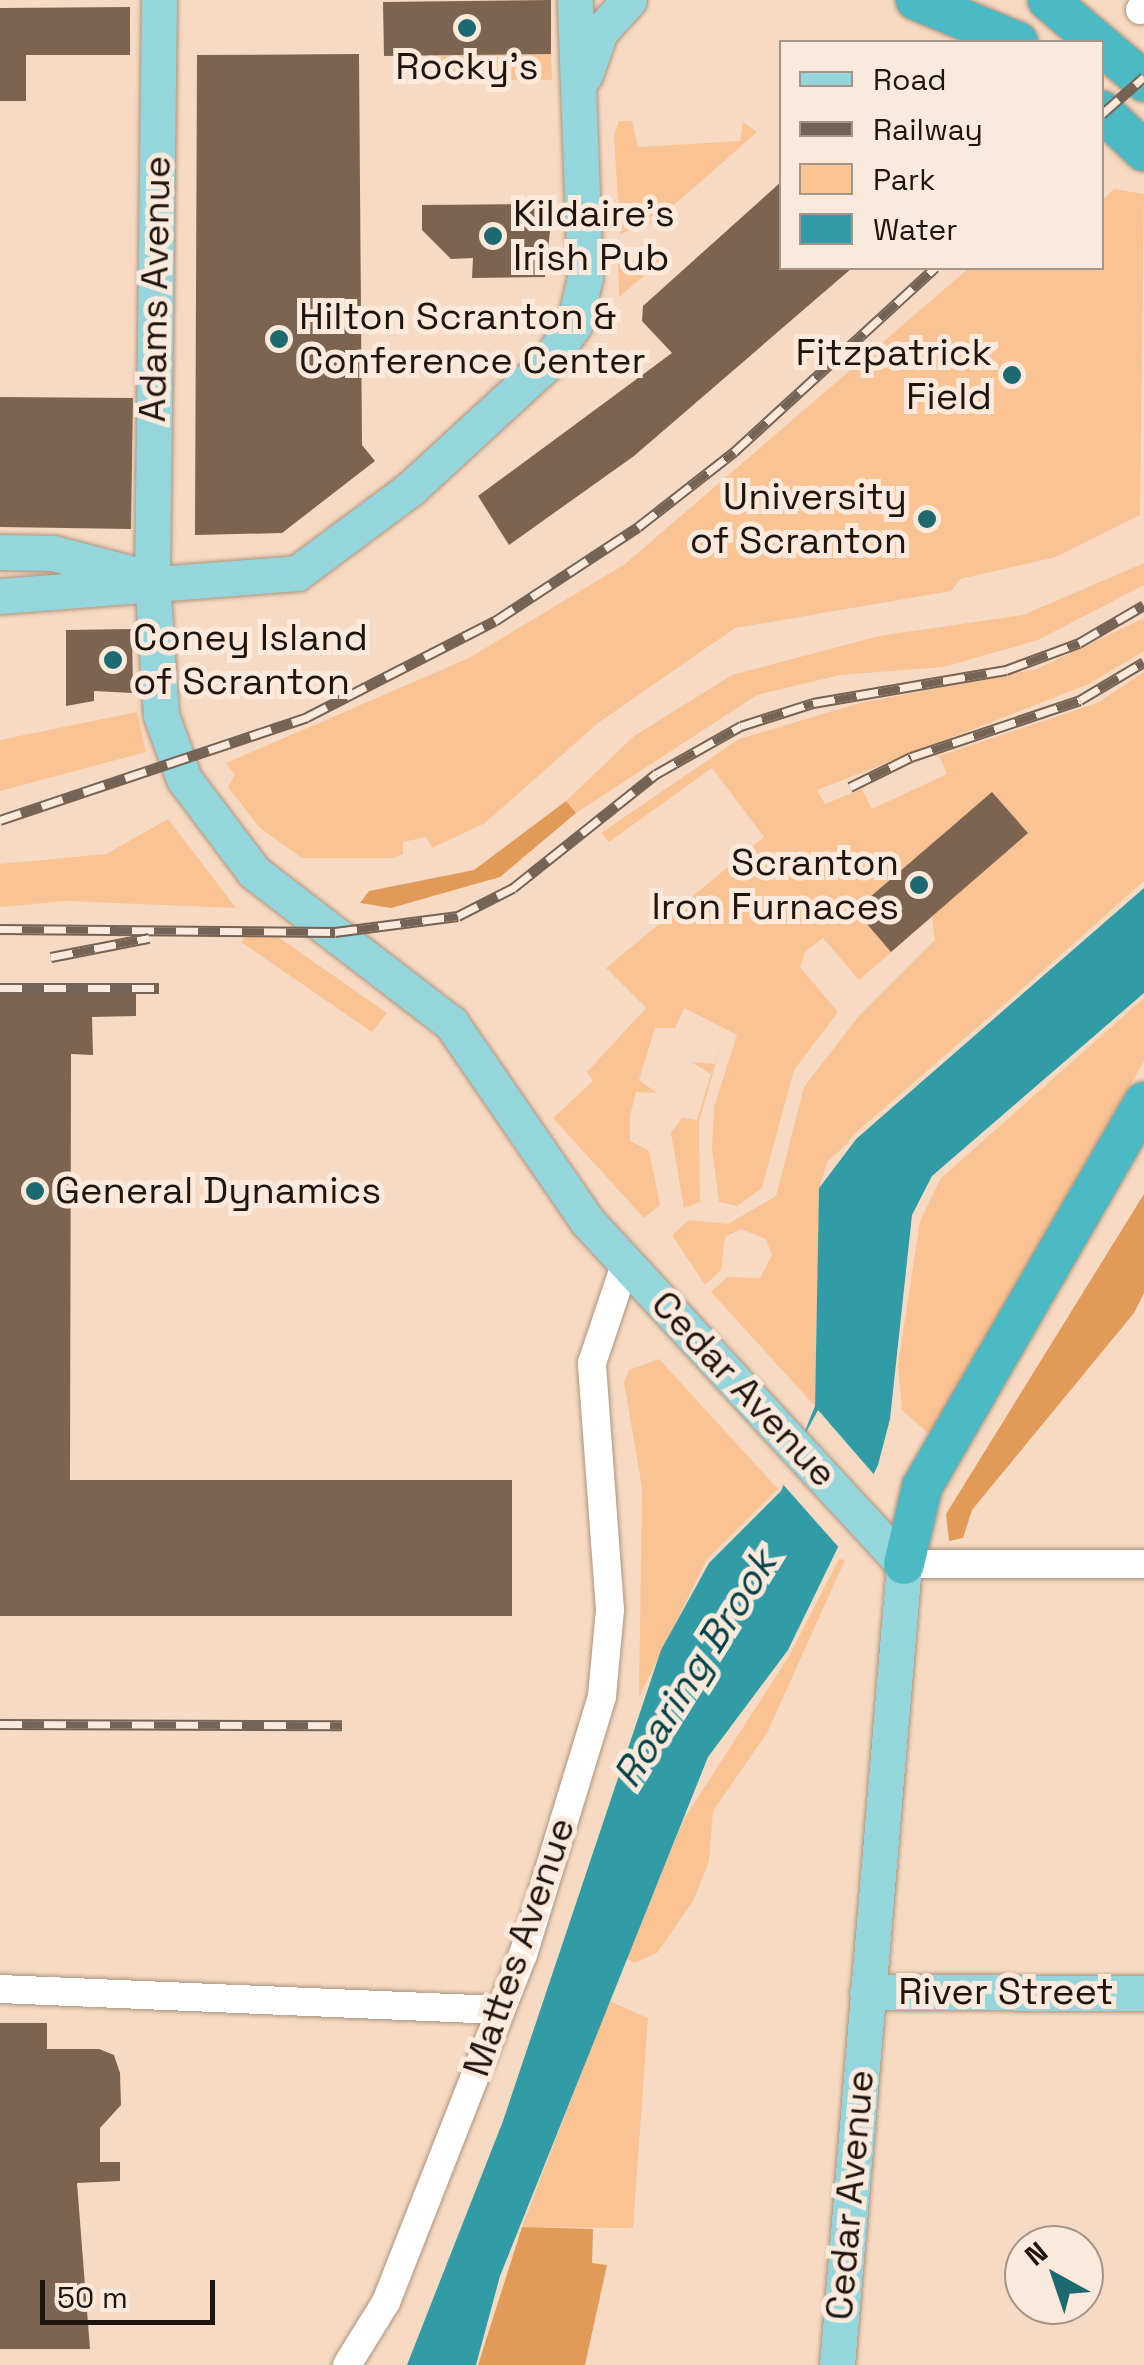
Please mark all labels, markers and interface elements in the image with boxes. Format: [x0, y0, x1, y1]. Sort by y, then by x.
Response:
marker: Rocky's [456, 17, 478, 39]
legend [779, 40, 1104, 270]
place label: Rocky's [395, 44, 539, 90]
text: Road [873, 60, 947, 99]
text: Railway [873, 110, 983, 149]
street label: Adams Avenue [130, 155, 180, 423]
text: Park [873, 160, 935, 199]
place label: Kildaire's Irish Pub [513, 191, 675, 280]
text: Water [873, 210, 958, 249]
marker: Kildaire's Irish Pub [482, 225, 504, 247]
place label: Hilton Scranton & Conference Center [299, 294, 646, 383]
marker: Hilton Scranton & Conference Center [268, 328, 290, 350]
place label: Fitzpatrick Field [795, 330, 992, 419]
marker: Fitzpatrick Field [1001, 364, 1023, 386]
place label: University of Scranton [690, 474, 907, 564]
marker: University of Scranton [916, 508, 938, 530]
place label: Coney Island of Scranton [133, 615, 368, 704]
marker: Coney Island of Scranton [102, 649, 124, 671]
place label: Scranton Iron Furnaces [652, 840, 899, 929]
marker: Scranton Iron Furnaces [908, 874, 930, 896]
place label: General Dynamics [55, 1168, 381, 1214]
marker: General Dynamics [24, 1180, 46, 1202]
street label: Cedar Avenue [642, 1281, 846, 1497]
water label: Roaring Brook [603, 1542, 787, 1796]
street label: Mattes Avenue [453, 1811, 585, 2083]
street label: River Street [898, 1969, 1114, 2015]
street label: Cedar Avenue [816, 2068, 884, 2322]
north arrow [1004, 2225, 1104, 2325]
text: N [1017, 2234, 1055, 2273]
scale bar [45, 2260, 220, 2322]
text: 50 m [57, 2278, 128, 2317]

